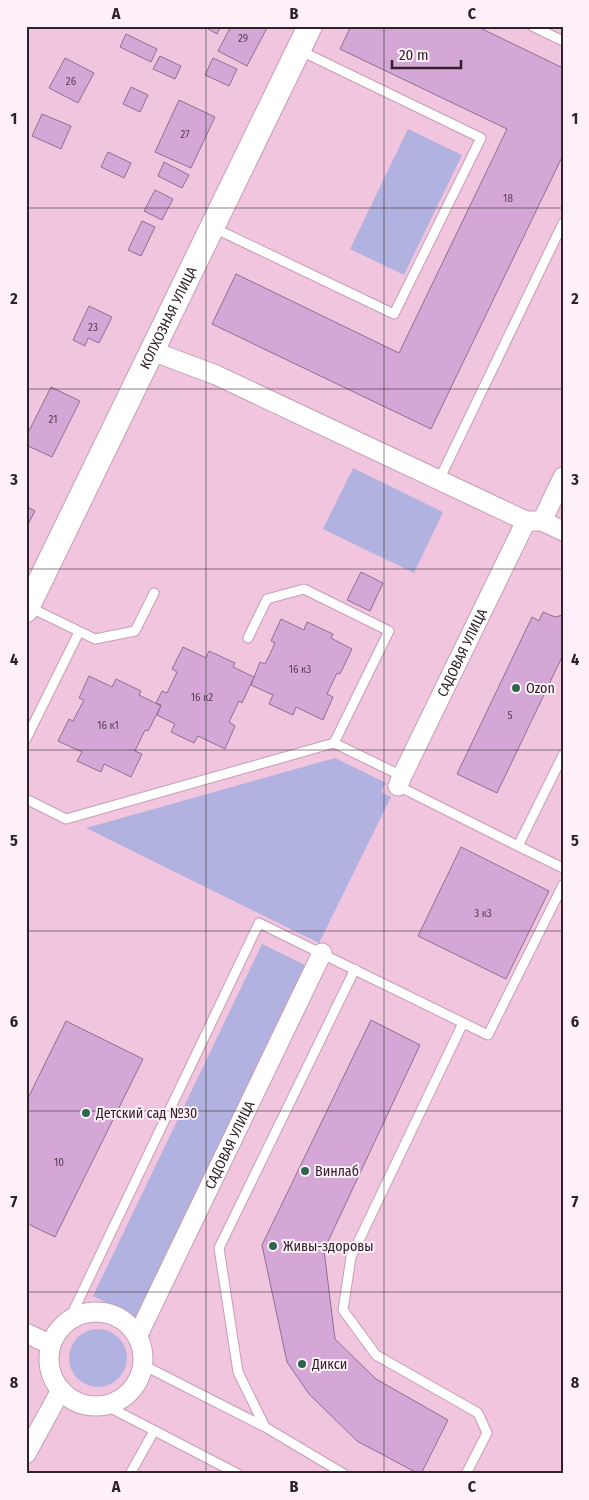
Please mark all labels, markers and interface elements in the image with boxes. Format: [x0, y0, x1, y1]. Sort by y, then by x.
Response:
text: A [111, 4, 121, 23]
text: B [290, 4, 299, 23]
text: C [468, 4, 477, 23]
house number: 29 [238, 32, 248, 45]
scale bar [392, 38, 460, 70]
text: 20 m [399, 46, 429, 64]
house number: 26 [66, 75, 77, 88]
text: 1 [11, 109, 17, 128]
text: 1 [572, 109, 578, 128]
house number: 27 [180, 128, 190, 141]
house number: 18 [503, 192, 513, 205]
street label: КОЛХОЗНАЯ УЛИЦА [136, 263, 200, 372]
text: 2 [9, 289, 18, 308]
text: 2 [570, 289, 579, 308]
house number: 23 [88, 321, 98, 334]
house number: 21 [49, 413, 57, 426]
text: 3 [9, 470, 18, 489]
text: 3 [570, 470, 579, 489]
street label: САДОВАЯ УЛИЦА [433, 605, 491, 700]
text: 4 [10, 650, 18, 669]
text: 4 [571, 650, 579, 669]
house number: 16 к3 [289, 663, 311, 676]
place label: Ozon [526, 680, 555, 697]
marker: Ozon [510, 682, 522, 694]
house number: 16 к2 [191, 691, 213, 704]
house number: 5 [507, 709, 513, 722]
house number: 16 к1 [97, 719, 119, 732]
text: 5 [10, 831, 18, 850]
text: 5 [571, 831, 579, 850]
house number: 3 к3 [474, 907, 492, 920]
text: 6 [10, 1012, 18, 1031]
text: 6 [571, 1012, 579, 1031]
street label: САДОВАЯ УЛИЦА [201, 1097, 258, 1192]
place label: Детский сад №30 [95, 1105, 197, 1122]
marker: Детский сад №30 [80, 1107, 92, 1119]
house number: 10 [54, 1156, 64, 1169]
place label: Винлаб [315, 1163, 359, 1180]
marker: Винлаб [299, 1165, 311, 1177]
text: 7 [11, 1192, 18, 1211]
text: 7 [572, 1192, 579, 1211]
place label: Живы-здоровы [283, 1238, 374, 1255]
marker: Живы-здоровы [267, 1240, 279, 1252]
place label: Дикси [311, 1356, 347, 1373]
marker: Дикси [296, 1358, 308, 1370]
text: 8 [10, 1373, 19, 1392]
text: 8 [571, 1373, 580, 1392]
text: A [111, 1477, 121, 1496]
text: B [290, 1477, 299, 1496]
text: C [468, 1477, 477, 1496]

